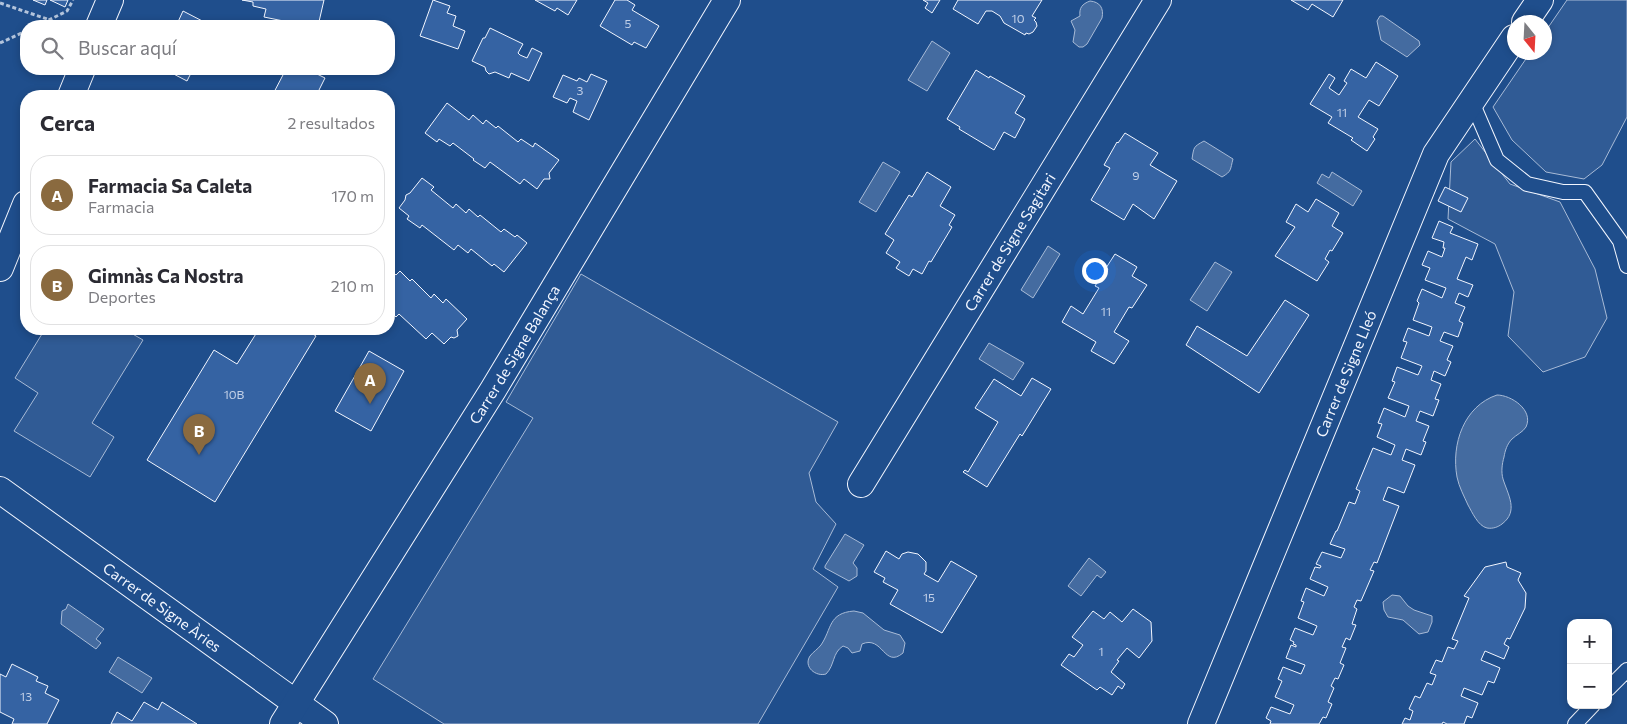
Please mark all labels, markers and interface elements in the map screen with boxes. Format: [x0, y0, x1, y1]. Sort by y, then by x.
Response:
house number: 10 [1012, 11, 1025, 25]
north arrow [1507, 15, 1552, 60]
house number: 5 [625, 16, 632, 30]
search box [20, 20, 395, 75]
icon: search [38, 34, 66, 62]
text: Buscar aquí [78, 36, 177, 59]
house number: 3 [577, 83, 584, 97]
house number: 11 [1337, 105, 1347, 119]
text: Cerca [40, 110, 95, 135]
text: 2 resultados [287, 113, 375, 132]
house number: 9 [1132, 168, 1140, 182]
street label: Carrer de Signe Sagitari [960, 170, 1059, 314]
text: Farmacia Sa Caleta [88, 174, 252, 197]
text: A [51, 186, 63, 205]
text: 170 m [331, 186, 374, 205]
text: Farmacia [88, 197, 154, 216]
your location [1082, 258, 1108, 284]
text: Gimnàs Ca Nostra [88, 264, 244, 287]
text: B [52, 276, 62, 295]
text: 210 m [331, 276, 374, 295]
street label: Carrer de Signe Balança [465, 281, 563, 427]
text: Deportes [88, 287, 156, 306]
house number: 11 [1101, 304, 1111, 318]
street label: Carrer de Signe Lleó [1311, 307, 1380, 440]
pin: A [354, 363, 386, 404]
house number: 10B [224, 387, 245, 401]
pin: B [183, 414, 215, 455]
street label: Carrer de Signe Àries [100, 558, 225, 656]
house number: 15 [923, 590, 935, 604]
map controls [1567, 619, 1612, 709]
button: + [1567, 619, 1612, 664]
house number: 1 [1098, 644, 1104, 658]
button: − [1567, 664, 1612, 709]
house number: 13 [20, 689, 32, 703]

